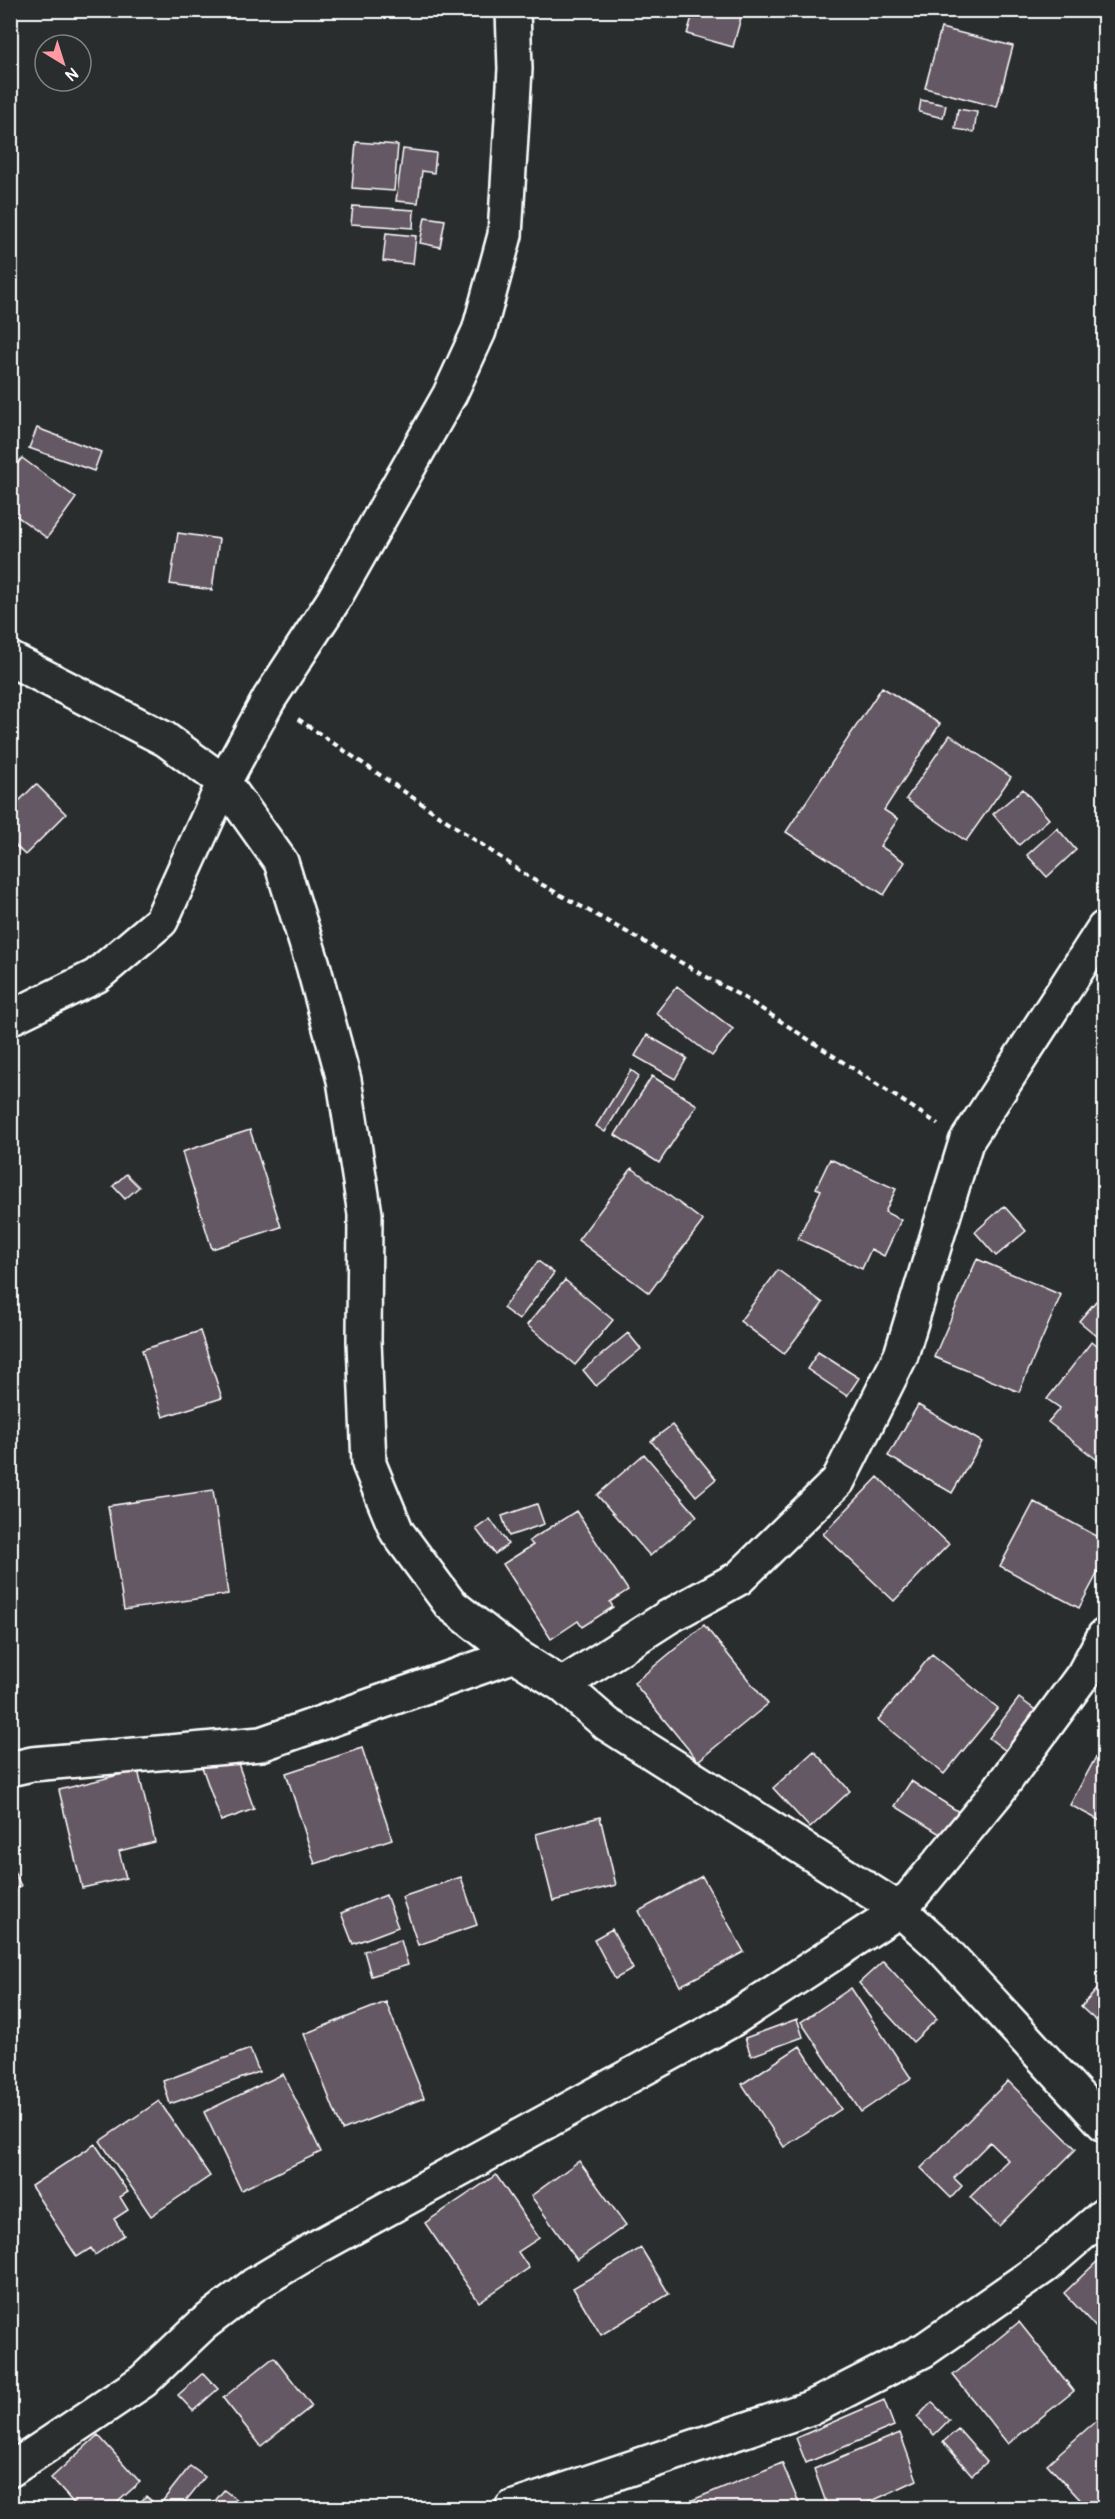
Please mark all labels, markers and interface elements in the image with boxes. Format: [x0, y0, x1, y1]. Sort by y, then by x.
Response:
north arrow [33, 33, 93, 93]
text: N [61, 63, 82, 85]

